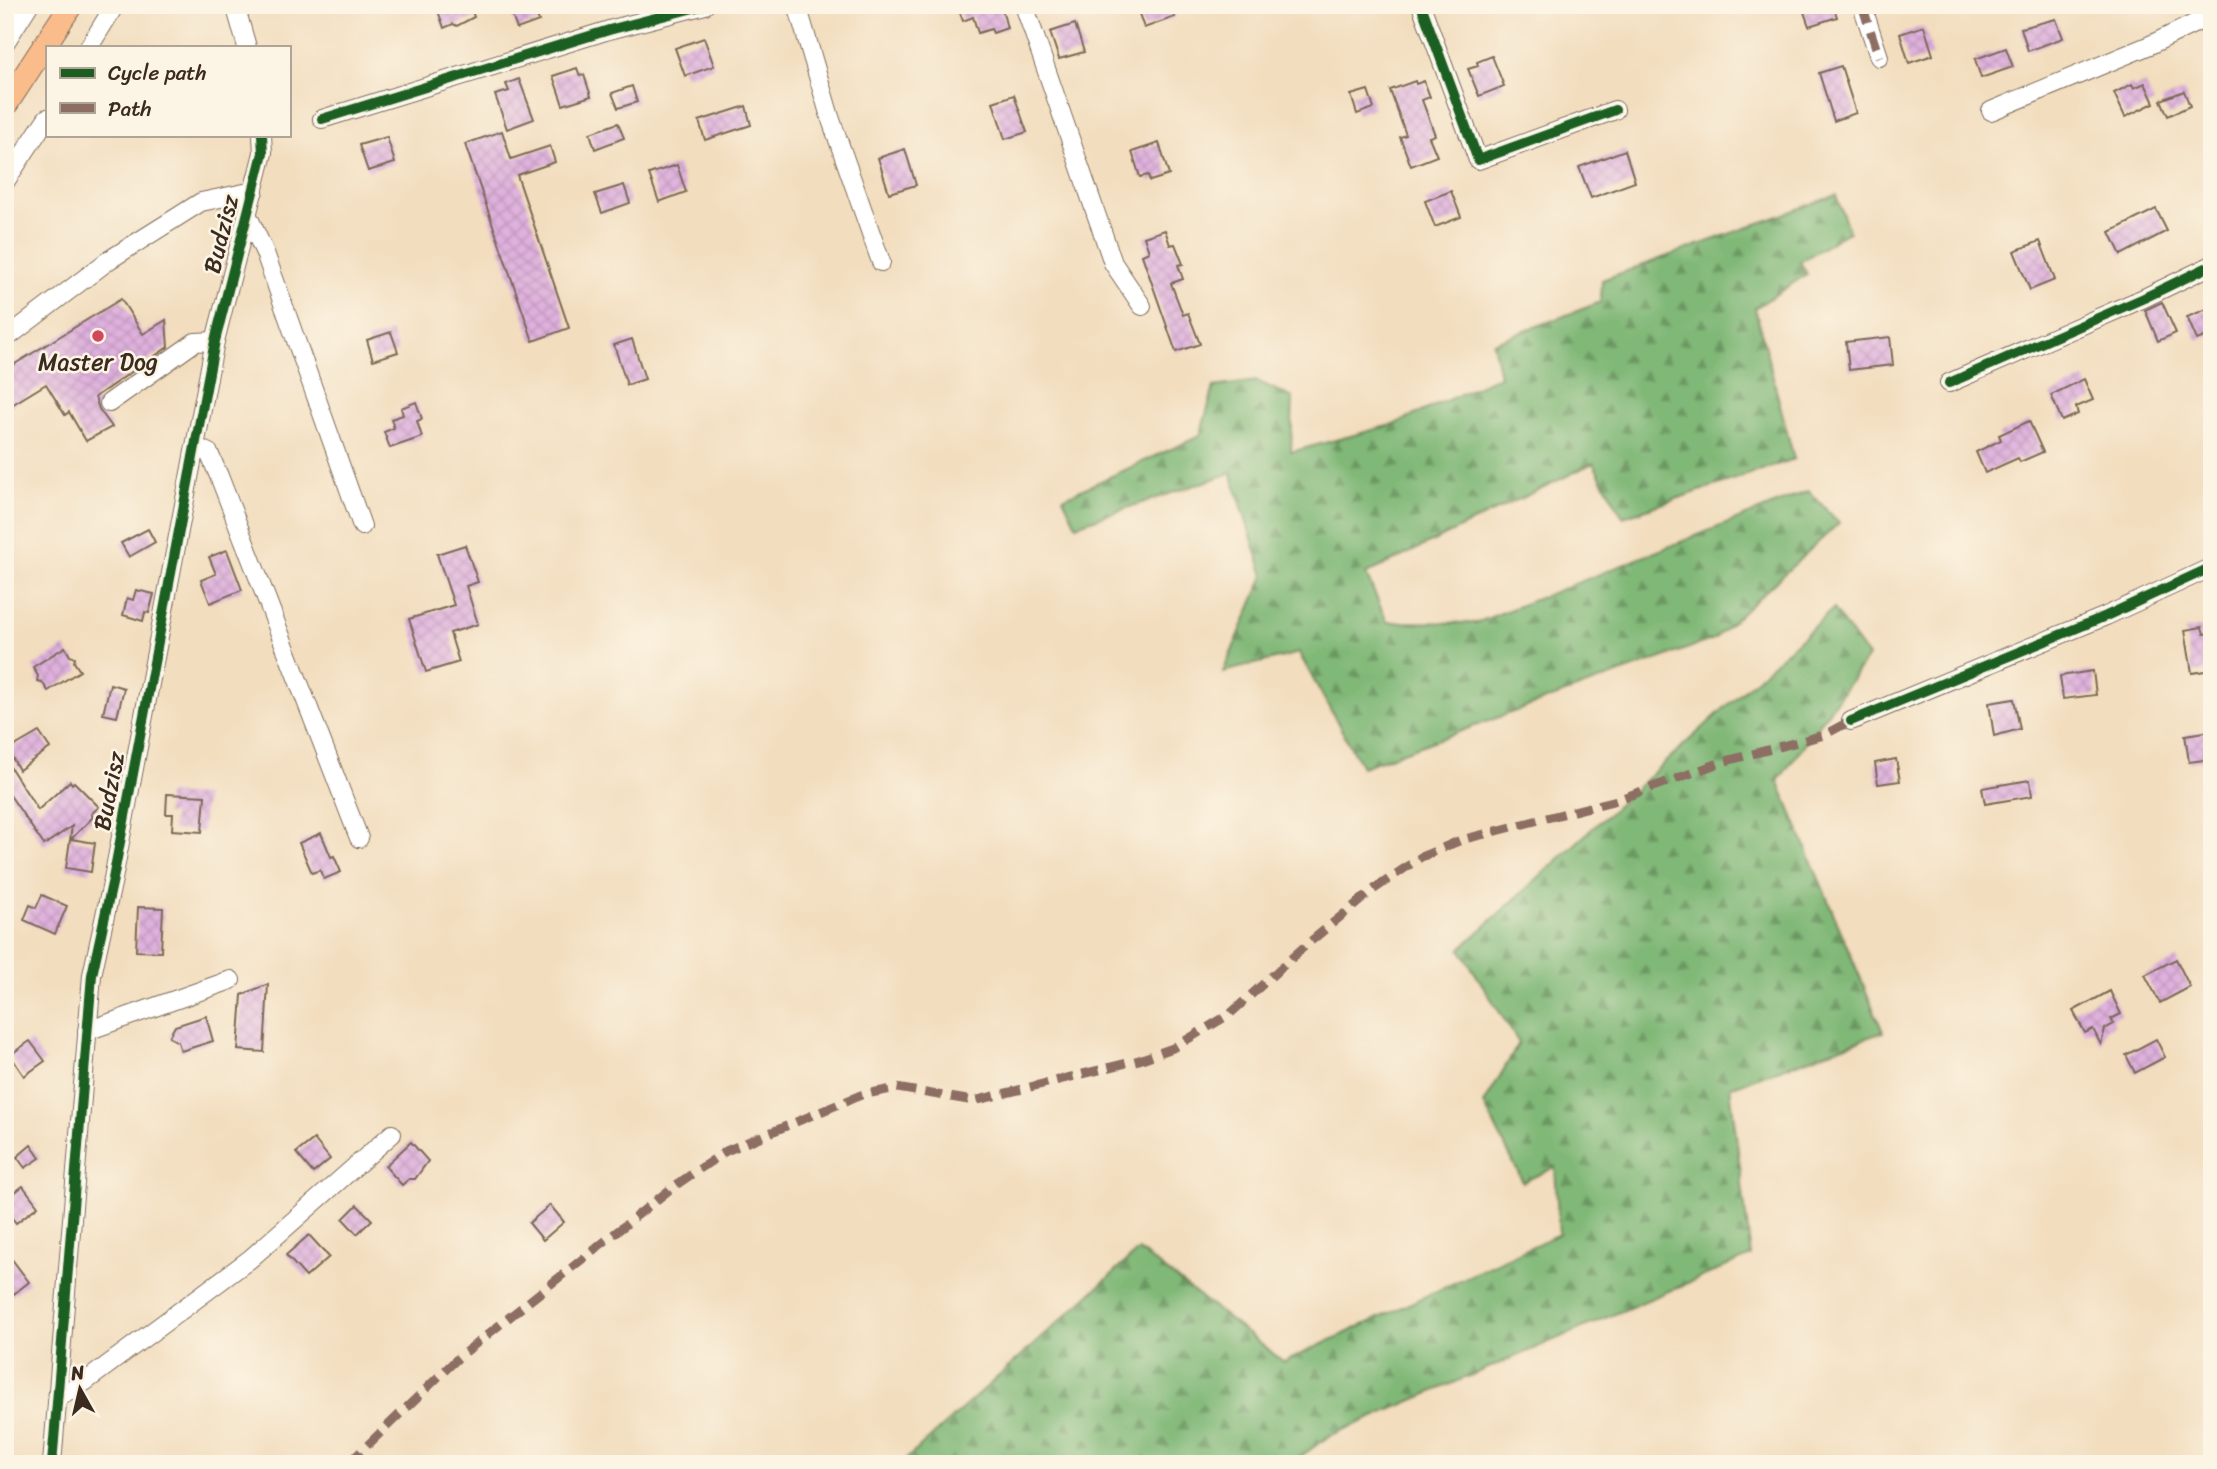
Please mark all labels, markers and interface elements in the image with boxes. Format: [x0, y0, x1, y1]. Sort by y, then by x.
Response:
legend [46, 46, 290, 136]
text: Cycle path [108, 54, 207, 92]
text: Path [108, 90, 151, 128]
street label: Budzisz [191, 190, 251, 278]
marker: Master Dog [90, 328, 106, 344]
place label: Master Dog [38, 341, 158, 383]
street label: Budzisz [81, 747, 137, 834]
north arrow [46, 1354, 116, 1424]
text: N [68, 1355, 87, 1390]

